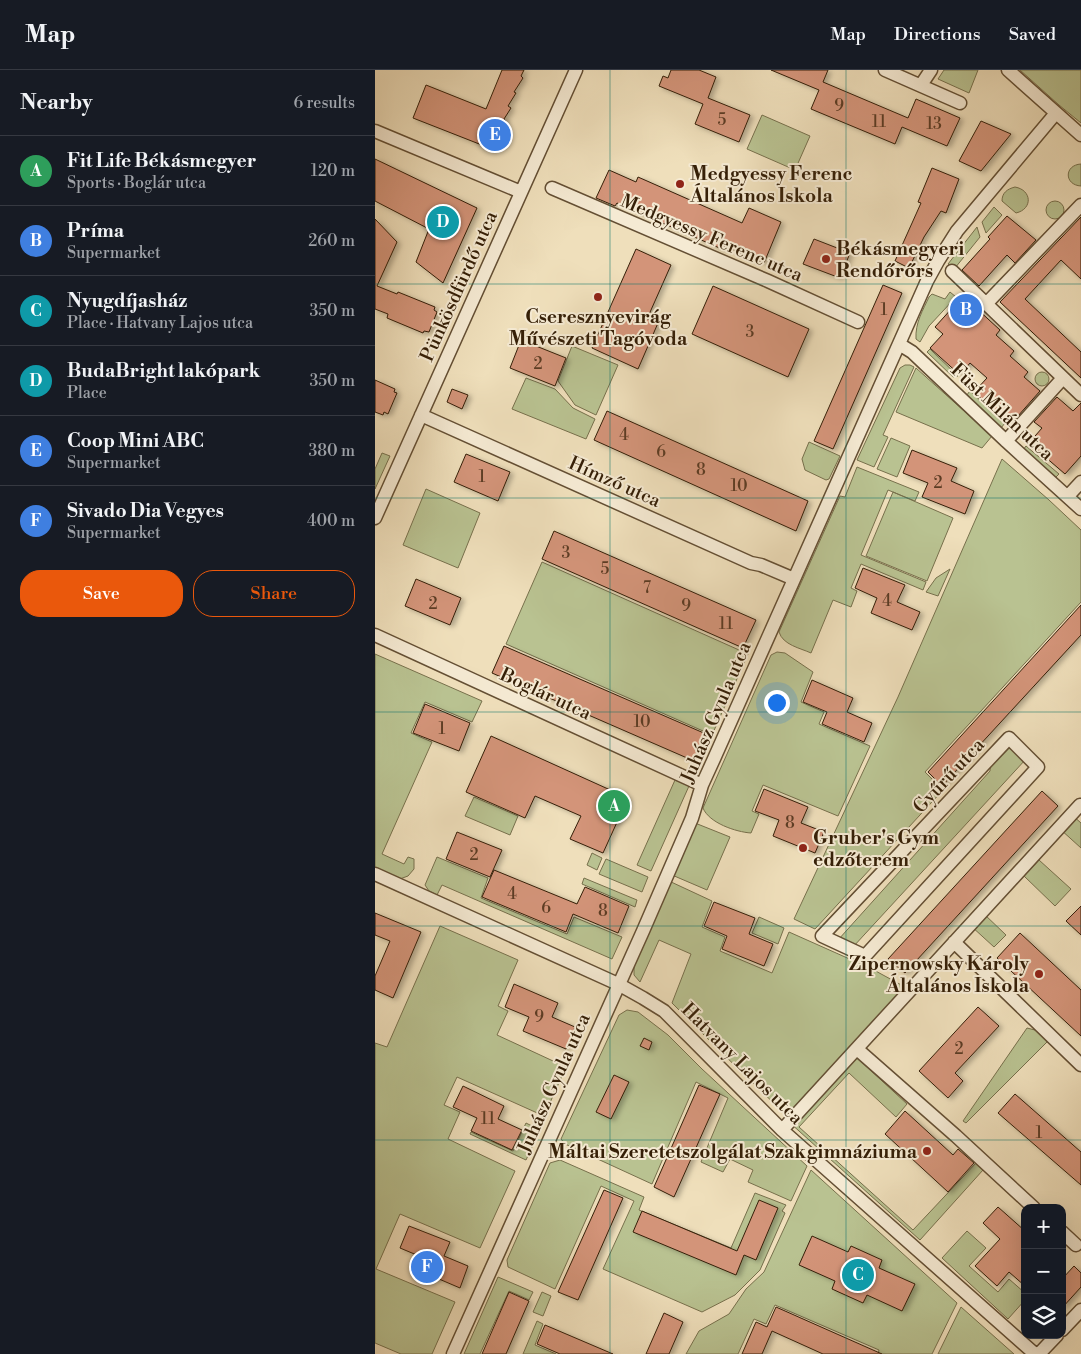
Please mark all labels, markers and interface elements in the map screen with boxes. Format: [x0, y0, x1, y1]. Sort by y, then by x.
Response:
text: Map [25, 20, 75, 50]
text: Map [830, 23, 866, 46]
text: Directions [894, 23, 981, 46]
text: Saved [1009, 23, 1056, 46]
text: Nearby [20, 90, 93, 116]
text: 6 results [294, 93, 355, 113]
house number: 9 [834, 96, 844, 116]
house number: 5 [718, 110, 727, 130]
house number: 11 [872, 112, 886, 132]
house number: 13 [926, 114, 942, 134]
pin: E [479, 116, 511, 154]
text: Fit Life Békásmegyer [67, 149, 256, 173]
text: A [30, 161, 42, 181]
text: 120 m [311, 161, 355, 181]
place label: Medgyessy Ferenc Általános Iskola [689, 162, 852, 208]
text: Sports · Boglár utca [67, 173, 206, 193]
marker: Medgyessy Ferenc Általános Iskola [674, 178, 686, 190]
street label: Medgyessy Ferenc utca [617, 189, 807, 287]
pin: D [427, 203, 459, 241]
street label: Pünkösdfürdő utca [415, 207, 503, 366]
text: Príma [67, 219, 124, 243]
text: B [30, 231, 42, 251]
text: 260 m [308, 231, 355, 251]
place label: Békásmegyeri Rendőrőrs [836, 237, 964, 283]
text: Supermarket [67, 243, 161, 263]
marker: Békásmegyeri Rendőrőrs [820, 253, 832, 265]
text: Nyugdíjasház [67, 289, 187, 313]
marker: Cseresznyevirág Művészeti Tagóvoda [592, 291, 604, 303]
pin: B [950, 291, 982, 329]
house number: 1 [881, 300, 888, 320]
text: C [30, 301, 42, 321]
text: 350 m [309, 301, 355, 321]
place label: Cseresznyevirág Művészeti Tagóvoda [509, 305, 688, 351]
text: Place · Hatvany Lajos utca [67, 313, 253, 333]
house number: 3 [746, 322, 755, 342]
house number: 2 [533, 354, 543, 374]
street label: Füst Milán utca [946, 358, 1059, 466]
text: BudaBright lakópark [67, 359, 260, 383]
text: D [30, 371, 42, 391]
text: 350 m [309, 371, 355, 391]
text: Place [67, 383, 107, 403]
house number: 4 [619, 425, 629, 445]
text: Coop Mini ABC [67, 429, 204, 453]
text: E [30, 441, 42, 461]
text: 380 m [308, 441, 355, 461]
house number: 6 [656, 442, 666, 462]
street label: Hímző utca [565, 451, 665, 513]
text: Supermarket [67, 453, 161, 473]
house number: 8 [696, 460, 706, 480]
house number: 1 [479, 467, 486, 487]
house number: 2 [933, 473, 943, 493]
house number: 10 [731, 476, 748, 496]
text: Sivado Dia Vegyes [67, 499, 224, 523]
text: F [30, 511, 42, 531]
text: 400 m [307, 511, 355, 531]
text: Supermarket [67, 523, 161, 543]
house number: 3 [562, 543, 571, 563]
house number: 5 [601, 559, 610, 579]
button: Save [20, 570, 183, 617]
button: Share [193, 570, 355, 617]
house number: 7 [643, 578, 651, 598]
house number: 4 [882, 591, 892, 611]
house number: 2 [428, 594, 438, 614]
house number: 9 [681, 596, 691, 616]
house number: 11 [719, 614, 733, 634]
street label: Juhász Gyula utca [675, 638, 757, 788]
street label: Boglár utca [495, 662, 595, 726]
your location [764, 690, 790, 716]
house number: 10 [634, 712, 651, 732]
house number: 1 [439, 719, 446, 739]
street label: Gyűrű utca [908, 733, 990, 818]
pin: A [598, 787, 630, 825]
house number: 8 [785, 813, 795, 833]
place label: Gruber's Gym edzőterem [813, 826, 939, 872]
marker: Gruber's Gym edzőterem [797, 842, 809, 854]
house number: 2 [469, 845, 479, 865]
house number: 4 [507, 884, 517, 904]
house number: 6 [541, 898, 551, 918]
house number: 8 [598, 901, 608, 921]
place label: Zipernowsky Károly Általános Iskola [849, 952, 1030, 998]
marker: Zipernowsky Károly Általános Iskola [1033, 968, 1045, 980]
street label: Hatvany Lajos utca [676, 998, 809, 1130]
house number: 9 [534, 1007, 544, 1027]
street label: Juhász Gyula utca [512, 1009, 596, 1158]
house number: 2 [954, 1039, 964, 1059]
house number: 11 [481, 1109, 495, 1129]
house number: 1 [1036, 1123, 1043, 1143]
place label: Máltai Szeretetszolgálat Szakgimnáziuma [548, 1140, 918, 1164]
marker: Máltai Szeretetszolgálat Szakgimnáziuma [921, 1145, 933, 1157]
map controls [1021, 1204, 1066, 1339]
button: + [1021, 1204, 1066, 1249]
pin: F [411, 1248, 443, 1286]
button: − [1021, 1249, 1066, 1294]
pin: C [842, 1256, 874, 1294]
button: layers [1021, 1294, 1066, 1339]

